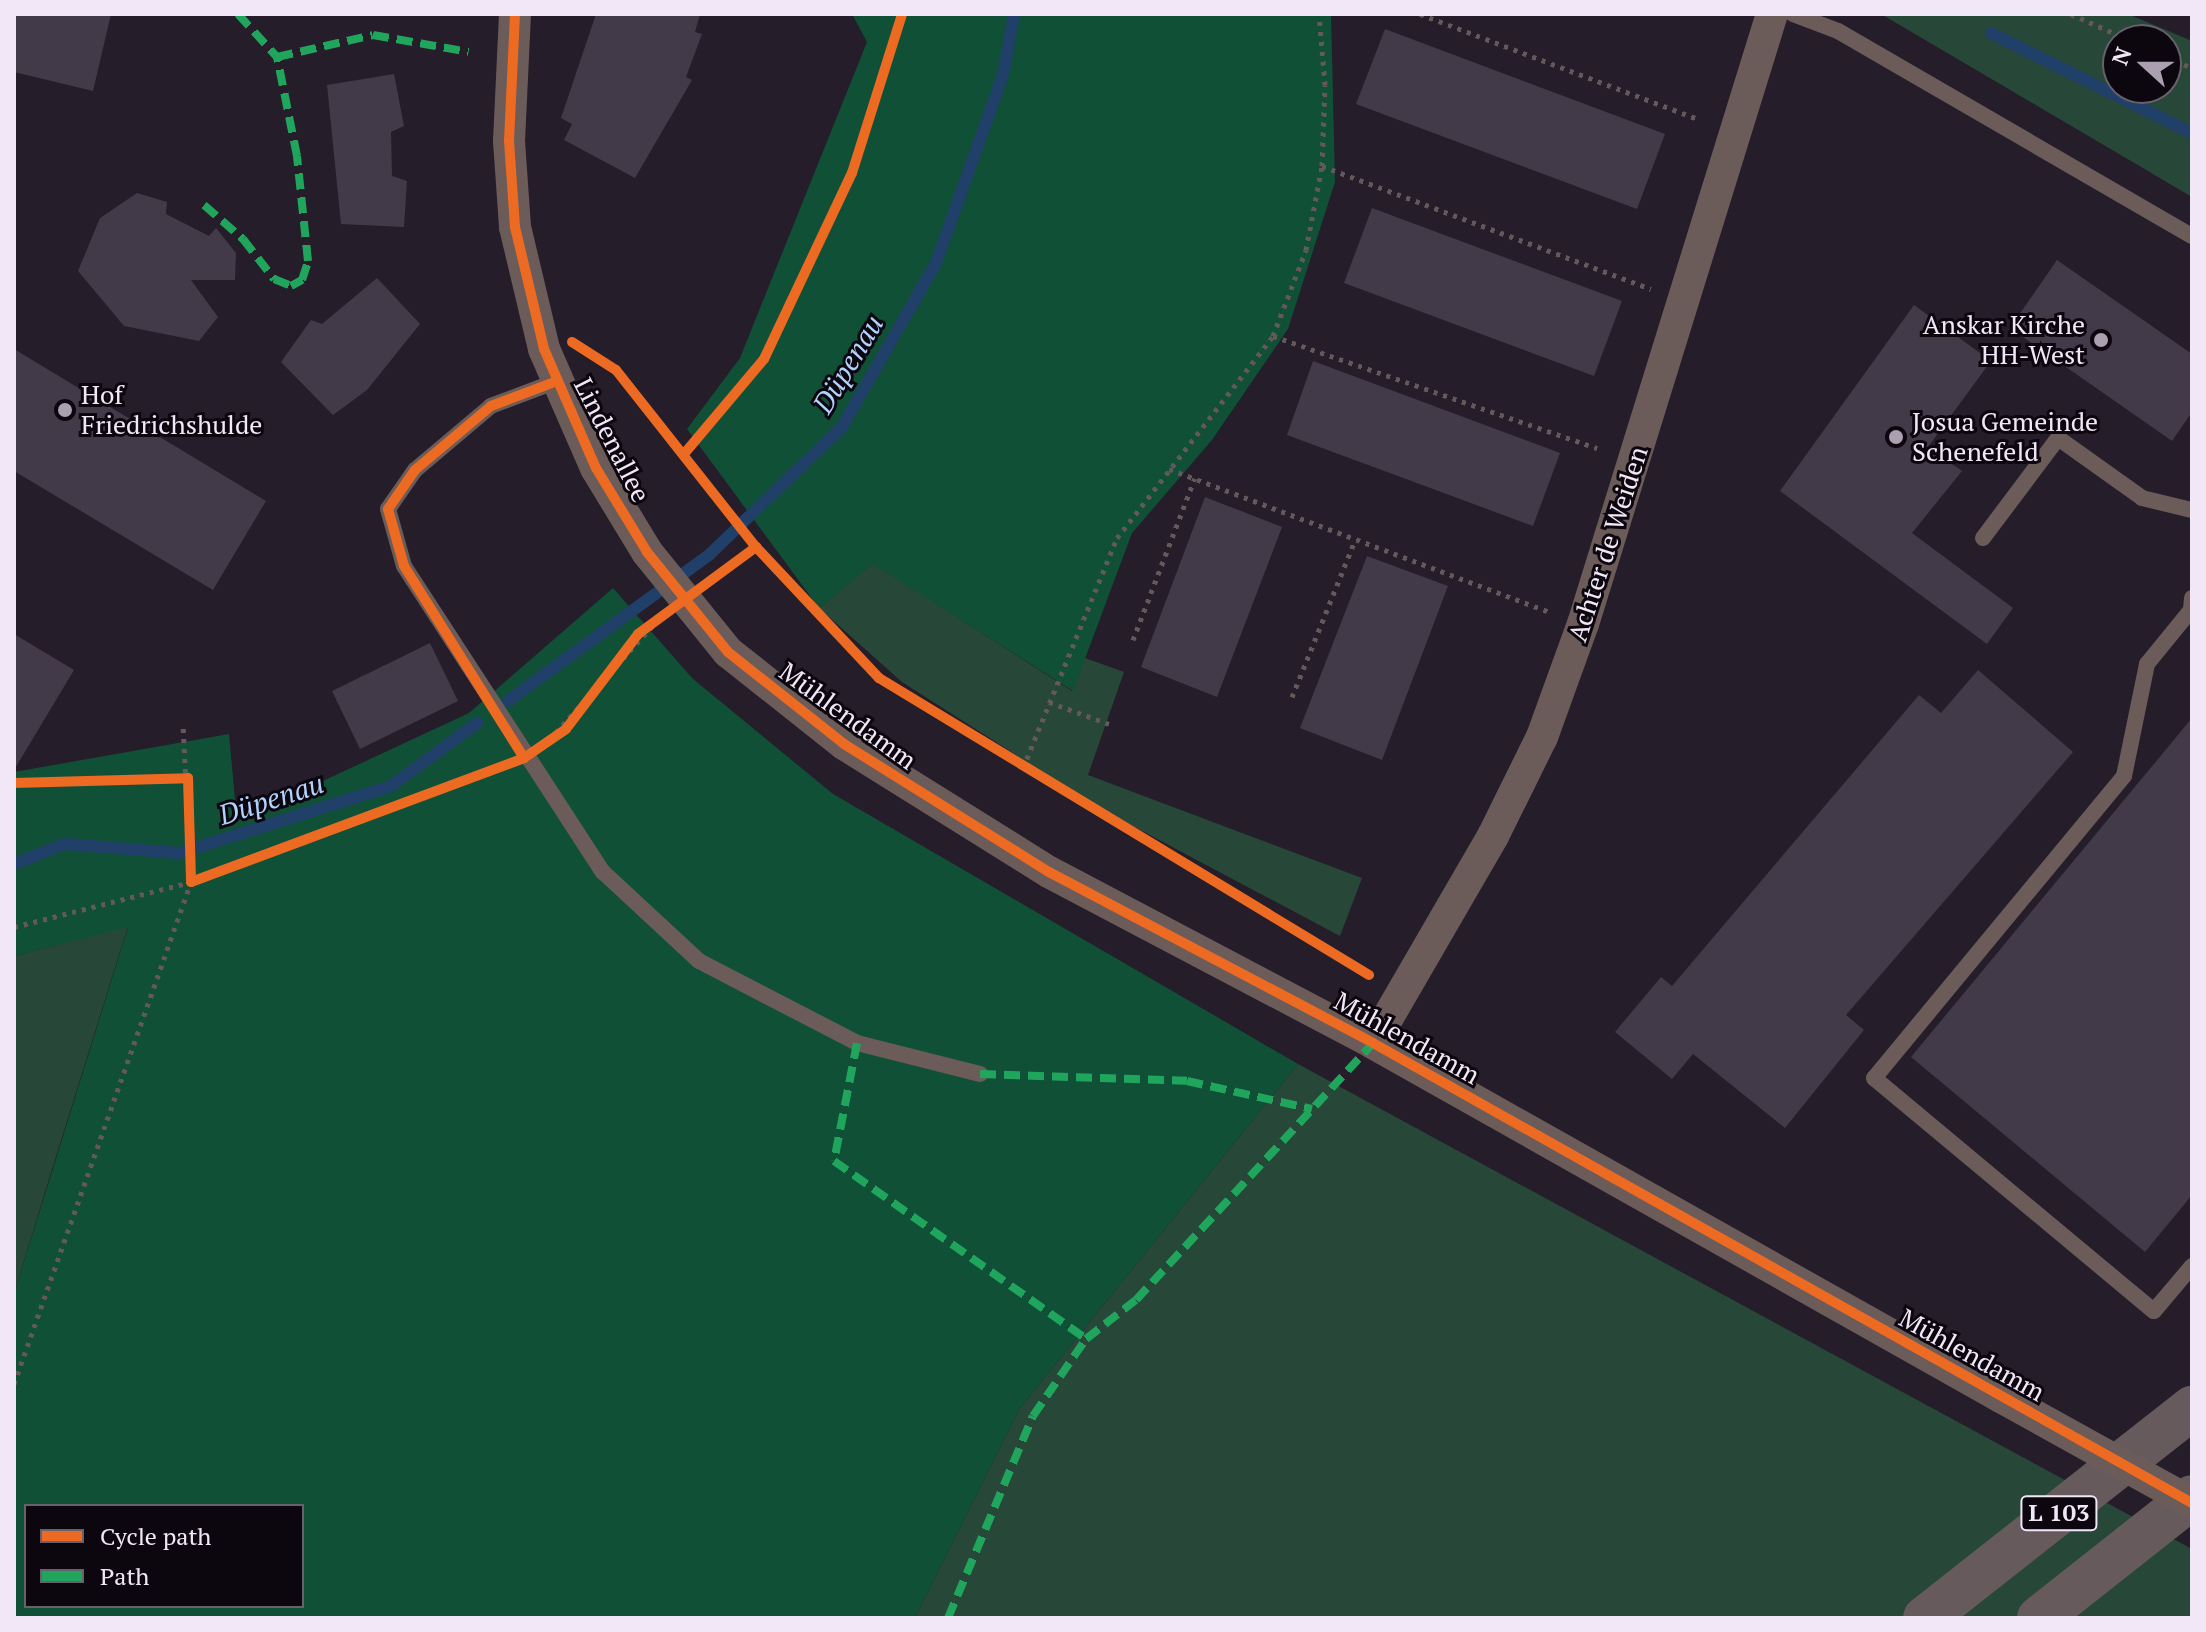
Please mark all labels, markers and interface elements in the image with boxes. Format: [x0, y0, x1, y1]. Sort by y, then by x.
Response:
north arrow [2102, 24, 2182, 104]
text: N [2104, 43, 2138, 69]
water label: Düpenau [806, 309, 890, 419]
place label: Anskar Kirche HH-West [1923, 309, 2085, 370]
marker: Anskar Kirche HH-West [2092, 331, 2110, 349]
street label: Lindenallee [567, 373, 657, 507]
place label: Hof Friedrichshulde [81, 379, 262, 440]
marker: Hof Friedrichshulde [56, 401, 74, 419]
place label: Josua Gemeinde Schenefeld [1912, 406, 2098, 468]
marker: Josua Gemeinde Schenefeld [1887, 428, 1905, 446]
street label: Achter de Weiden [1562, 442, 1654, 646]
street label: Mühlendamm [773, 656, 923, 776]
water label: Düpenau [214, 766, 328, 832]
street label: Mühlendamm [1329, 985, 1485, 1091]
street label: Mühlendamm [1894, 1302, 2050, 1408]
road number: L 103 [2019, 1493, 2099, 1533]
legend [24, 1504, 304, 1608]
text: Cycle path [100, 1520, 211, 1552]
text: Path [100, 1560, 149, 1592]

